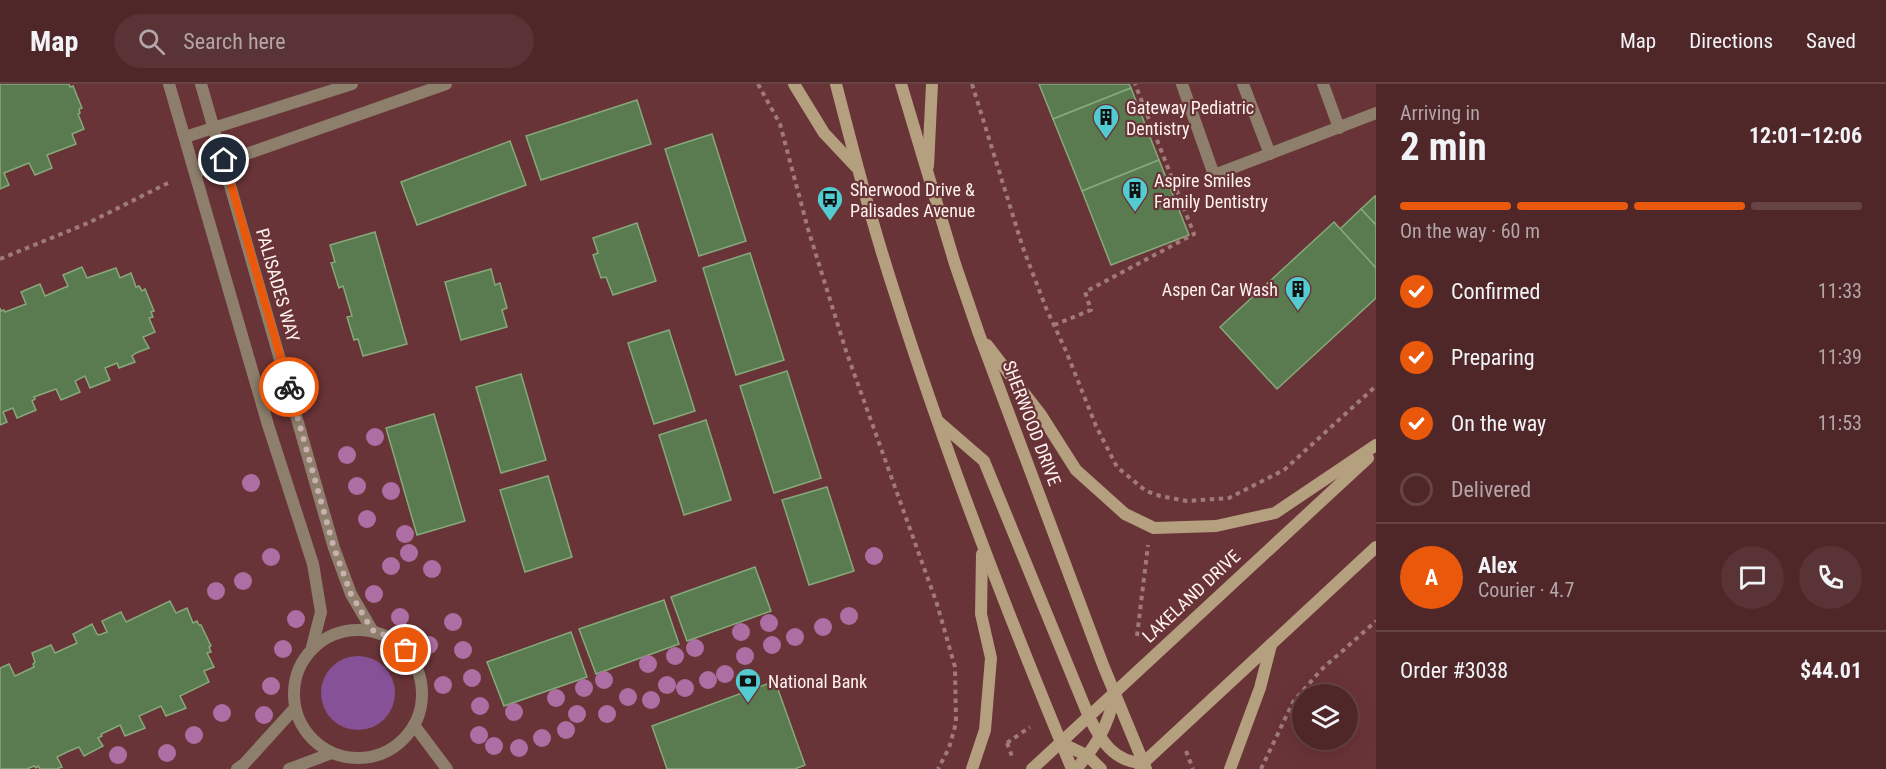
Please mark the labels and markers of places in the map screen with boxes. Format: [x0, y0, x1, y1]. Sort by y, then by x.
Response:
place label: Gateway Pediatric Dentistry [1126, 97, 1254, 139]
building icon: Gateway Pediatric Dentistry [1091, 102, 1121, 140]
pin [198, 134, 249, 185]
place label: Aspire Smiles Family Dentistry [1154, 170, 1268, 212]
building icon: Aspire Smiles Family Dentistry [1120, 175, 1150, 213]
place label: Sherwood Drive & Palisades Avenue [850, 179, 975, 221]
bus stop icon: Sherwood Drive & Palisades Avenue [815, 184, 845, 222]
building icon: Aspen Car Wash [1283, 274, 1313, 312]
place label: Aspen Car Wash [1162, 279, 1278, 300]
pin [380, 624, 431, 675]
bank icon: National Bank [733, 666, 763, 704]
place label: National Bank [768, 671, 867, 692]

